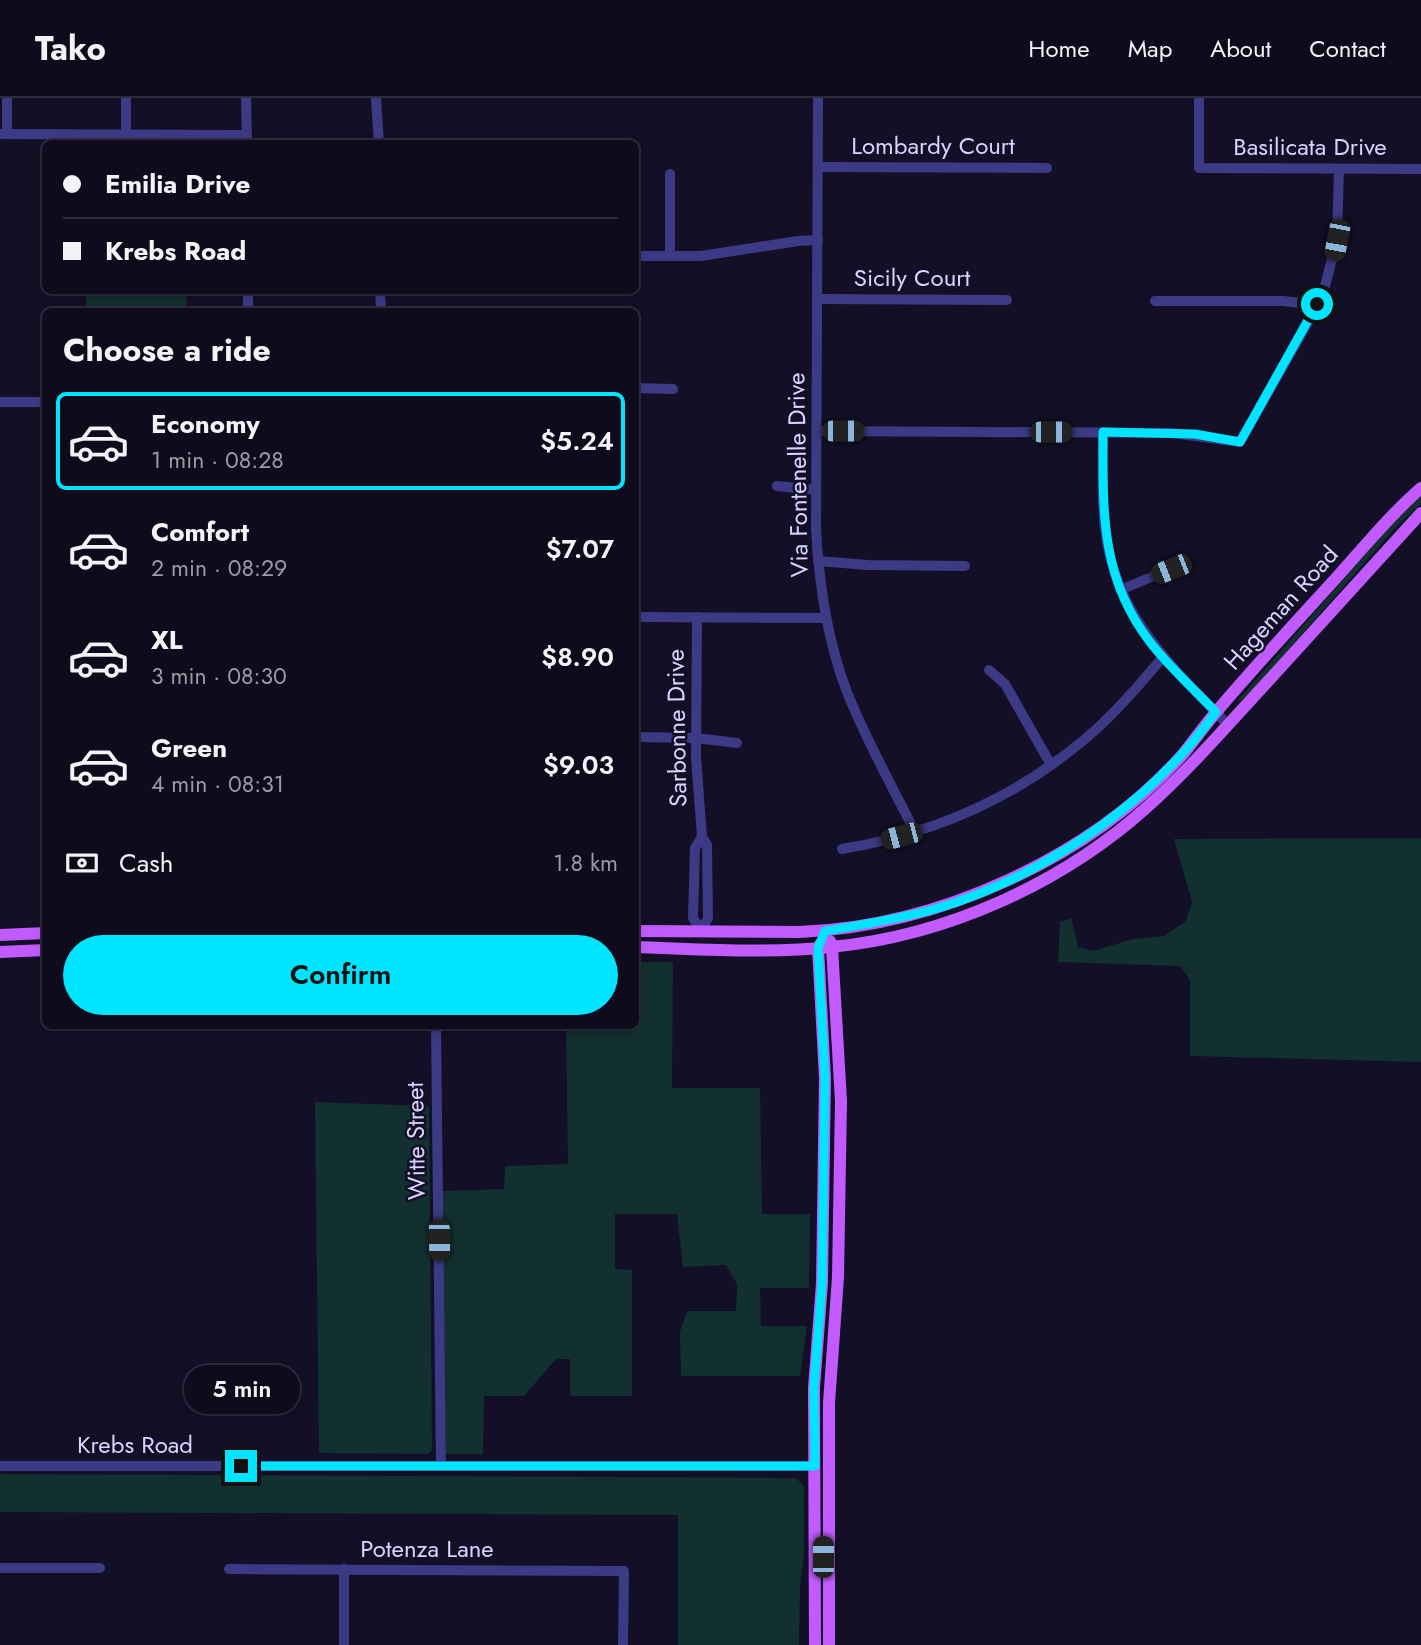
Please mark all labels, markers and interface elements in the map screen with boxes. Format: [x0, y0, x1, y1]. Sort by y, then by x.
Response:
text: Tako [35, 25, 106, 72]
text: Home [1028, 31, 1090, 66]
text: Map [1128, 31, 1172, 66]
text: About [1210, 31, 1271, 66]
text: Contact [1309, 31, 1386, 66]
street label: Lombardy Court [851, 128, 1015, 163]
street label: Basilicata Drive [1233, 129, 1387, 164]
text: Emilia Drive [105, 165, 250, 203]
car [1323, 217, 1352, 263]
text: Krebs Road [105, 232, 246, 270]
street label: Sicily Court [854, 260, 970, 295]
route start [1301, 288, 1333, 320]
text: Choose a ride [63, 327, 271, 373]
street label: Via Fontenelle Drive [778, 372, 817, 578]
text: Economy [151, 405, 260, 443]
icon: car [67, 410, 130, 473]
car [823, 421, 865, 442]
text: $5.24 [540, 422, 614, 460]
car [1031, 422, 1073, 443]
text: 1 min · 08:28 [151, 443, 284, 477]
text: Comfort [151, 513, 249, 551]
icon: car [67, 518, 130, 581]
text: $7.07 [546, 530, 614, 568]
street label: Hageman Road [1215, 538, 1346, 678]
text: 2 min · 08:29 [151, 551, 287, 585]
car [1148, 551, 1195, 587]
text: XL [151, 621, 183, 659]
icon: car [67, 626, 130, 689]
text: $8.90 [541, 638, 614, 676]
street label: Sarbonne Drive [658, 649, 695, 807]
text: 3 min · 08:30 [151, 659, 287, 693]
text: Green [151, 729, 227, 767]
icon: car [67, 734, 130, 797]
text: $9.03 [543, 746, 614, 784]
text: 4 min · 08:31 [151, 767, 284, 801]
car [878, 820, 925, 852]
icon: cash [63, 844, 101, 882]
text: Cash [119, 844, 173, 882]
text: 1.8 km [553, 846, 618, 880]
button: Confirm [63, 935, 618, 1015]
street label: Witte Street [397, 1081, 434, 1200]
car [429, 1219, 450, 1261]
callout: 5 min [183, 1364, 299, 1414]
text: 5 min [213, 1372, 271, 1406]
street label: Krebs Road [77, 1427, 193, 1462]
route end [225, 1450, 257, 1482]
street label: Potenza Lane [360, 1531, 494, 1566]
car [813, 1536, 834, 1578]

